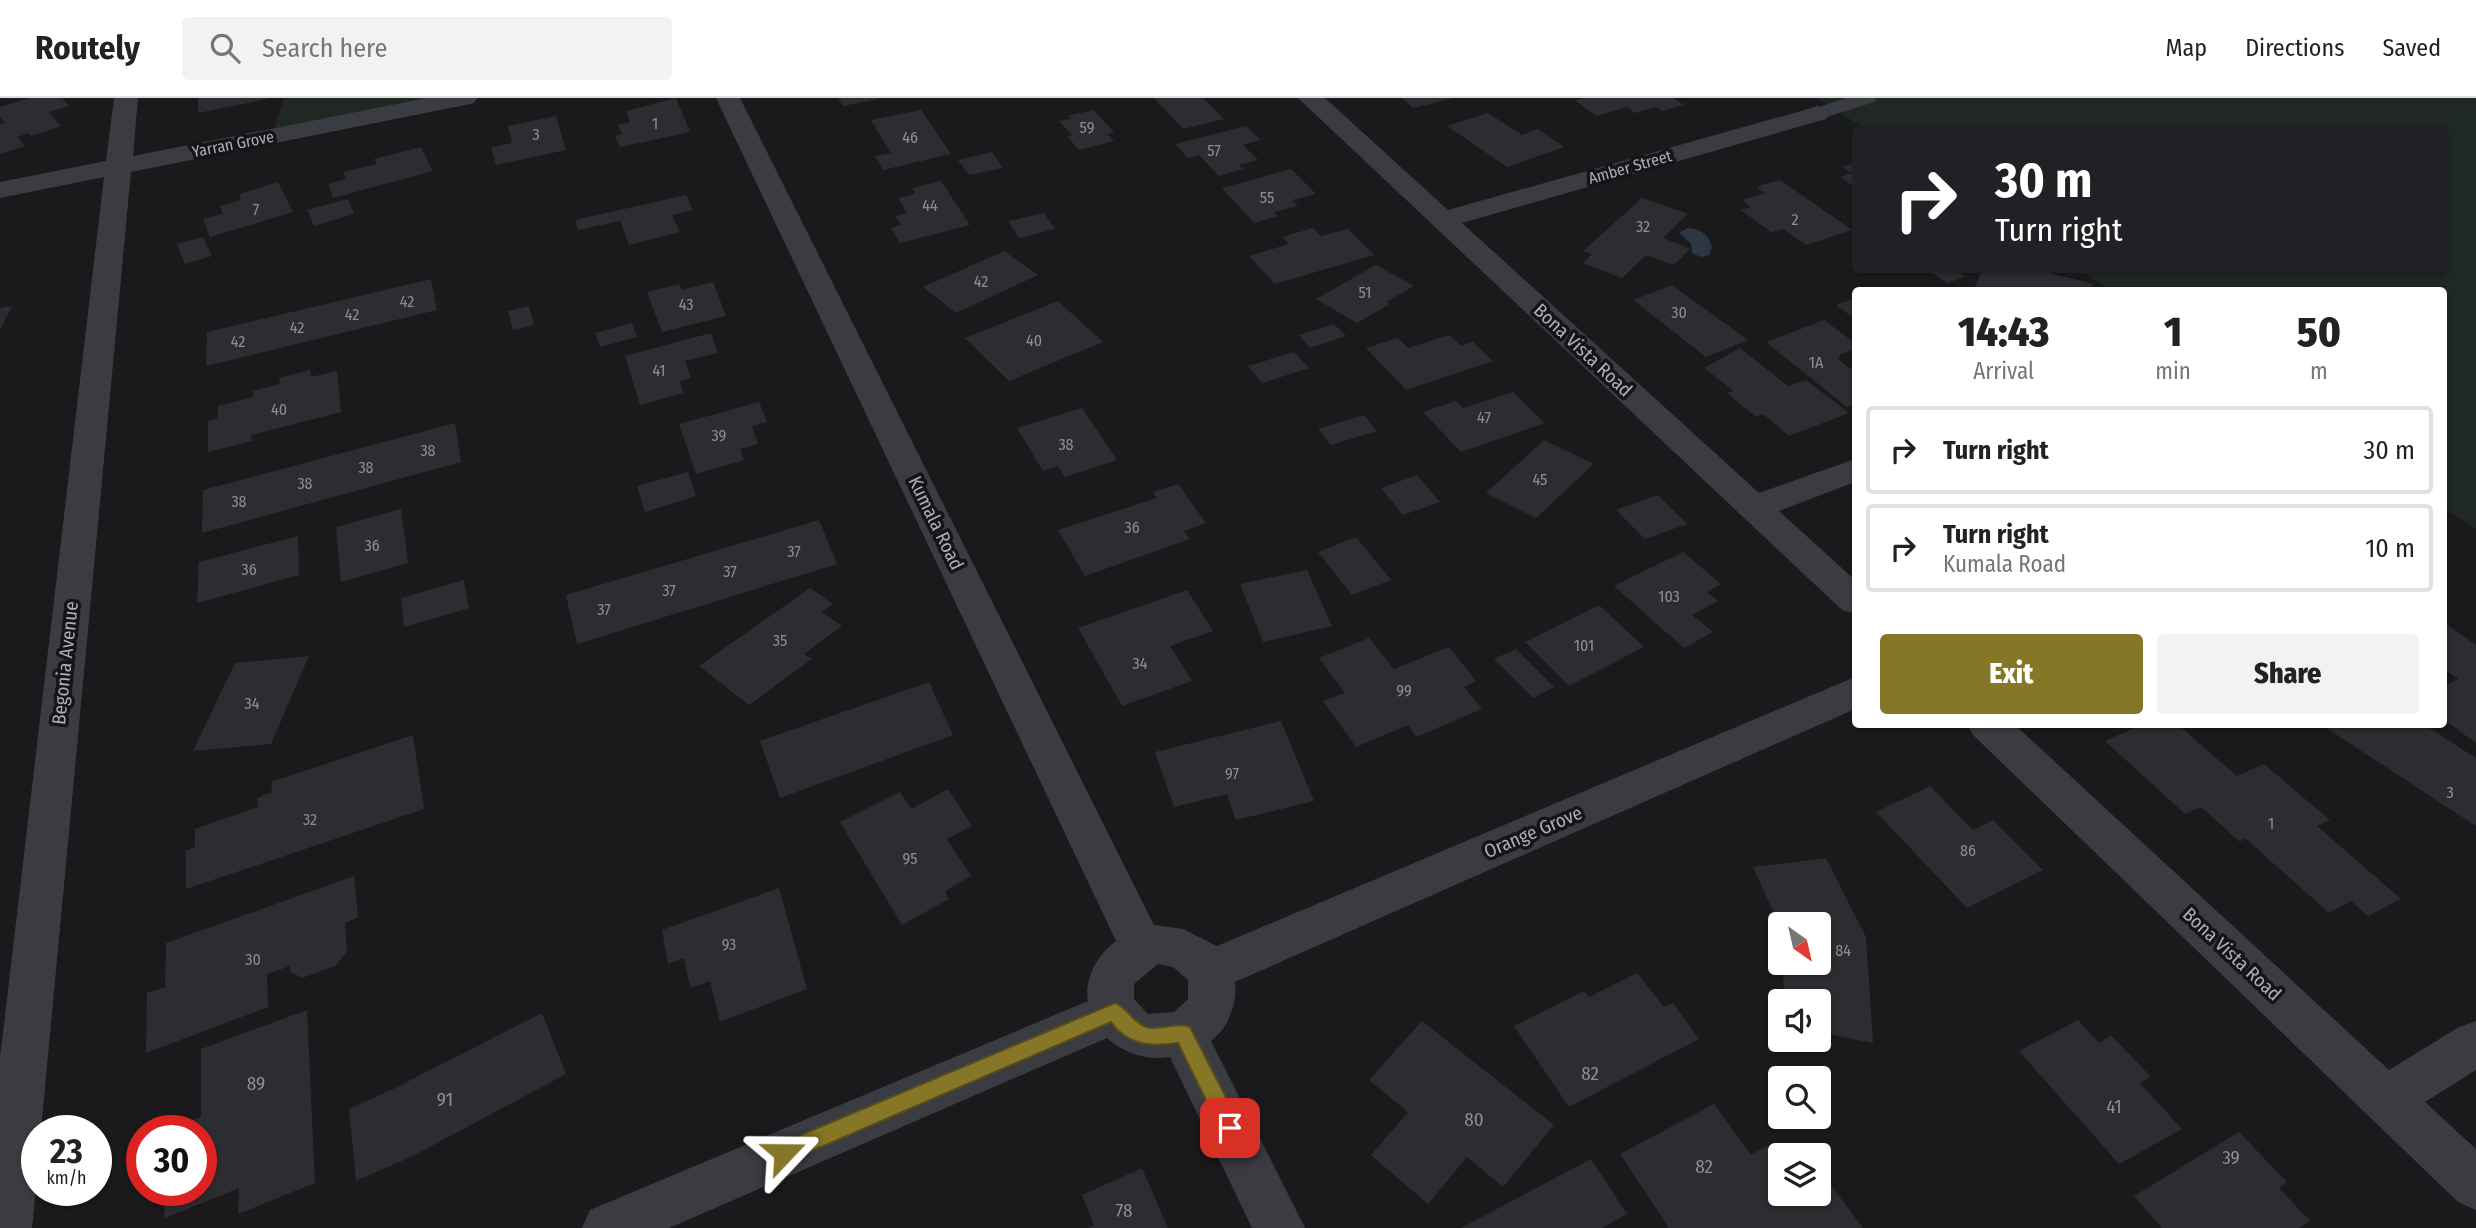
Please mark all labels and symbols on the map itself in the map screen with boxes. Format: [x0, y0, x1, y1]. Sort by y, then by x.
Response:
house number: 1 [652, 114, 658, 133]
house number: 59 [1080, 118, 1095, 137]
house number: 3 [532, 125, 540, 144]
street label: Yarran Grove [191, 127, 276, 161]
house number: 46 [902, 128, 918, 147]
house number: 57 [1207, 141, 1221, 160]
street label: Amber Street [1586, 146, 1675, 188]
house number: 55 [1260, 188, 1274, 207]
house number: 44 [922, 196, 938, 215]
house number: 7 [253, 200, 260, 219]
house number: 2 [1791, 210, 1799, 229]
house number: 32 [1636, 217, 1650, 236]
house number: 42 [974, 272, 988, 291]
house number: 51 [1359, 283, 1371, 302]
house number: 42 [400, 292, 414, 311]
house number: 43 [679, 295, 693, 314]
street label: Bona Vista Road [1529, 299, 1637, 401]
house number: 30 [1671, 303, 1687, 322]
house number: 42 [345, 305, 359, 324]
house number: 42 [290, 318, 304, 337]
house number: 40 [1026, 331, 1042, 350]
house number: 42 [231, 332, 245, 351]
house number: 1A [1809, 353, 1824, 372]
house number: 41 [652, 361, 666, 380]
house number: 40 [271, 400, 287, 419]
house number: 47 [1477, 408, 1491, 427]
house number: 39 [712, 426, 727, 445]
house number: 38 [1058, 435, 1074, 454]
house number: 38 [420, 441, 436, 460]
house number: 38 [358, 458, 374, 477]
house number: 45 [1533, 470, 1547, 489]
street label: Kumala Road [903, 472, 969, 574]
house number: 38 [297, 474, 313, 493]
house number: 38 [231, 492, 247, 511]
house number: 36 [1124, 518, 1140, 537]
house number: 36 [364, 536, 380, 555]
house number: 37 [787, 542, 801, 561]
house number: 36 [241, 560, 257, 579]
house number: 37 [723, 562, 737, 581]
house number: 37 [662, 581, 676, 600]
house number: 103 [1658, 587, 1680, 606]
street label: Begonia Avenue [47, 600, 83, 726]
house number: 37 [597, 600, 611, 619]
house number: 35 [773, 631, 787, 650]
house number: 101 [1574, 636, 1594, 655]
house number: 34 [1133, 654, 1148, 673]
house number: 99 [1396, 681, 1412, 700]
house number: 34 [245, 694, 260, 713]
house number: 97 [1225, 764, 1240, 783]
house number: 3 [2446, 783, 2454, 802]
street label: Orange Grove [1480, 801, 1586, 863]
house number: 32 [303, 810, 317, 829]
house number: 1 [2268, 814, 2274, 833]
house number: 86 [1960, 841, 1976, 860]
house number: 95 [902, 849, 918, 868]
street label: Bona Vista Road [2178, 903, 2286, 1005]
north arrow [1768, 912, 1830, 975]
house number: 93 [722, 935, 736, 954]
house number: 84 [1835, 941, 1851, 960]
house number: 30 [245, 950, 261, 969]
house number: 82 [1581, 1062, 1599, 1085]
house number: 89 [247, 1072, 265, 1095]
house number: 91 [437, 1088, 453, 1111]
house number: 41 [2106, 1095, 2122, 1118]
pin [1200, 1098, 1260, 1158]
house number: 80 [1464, 1108, 1484, 1131]
speed limit sign: 30 [126, 1115, 217, 1206]
position arrow [747, 1116, 821, 1190]
house number: 39 [2222, 1146, 2240, 1169]
house number: 82 [1695, 1155, 1713, 1178]
house number: 78 [1116, 1199, 1132, 1222]

